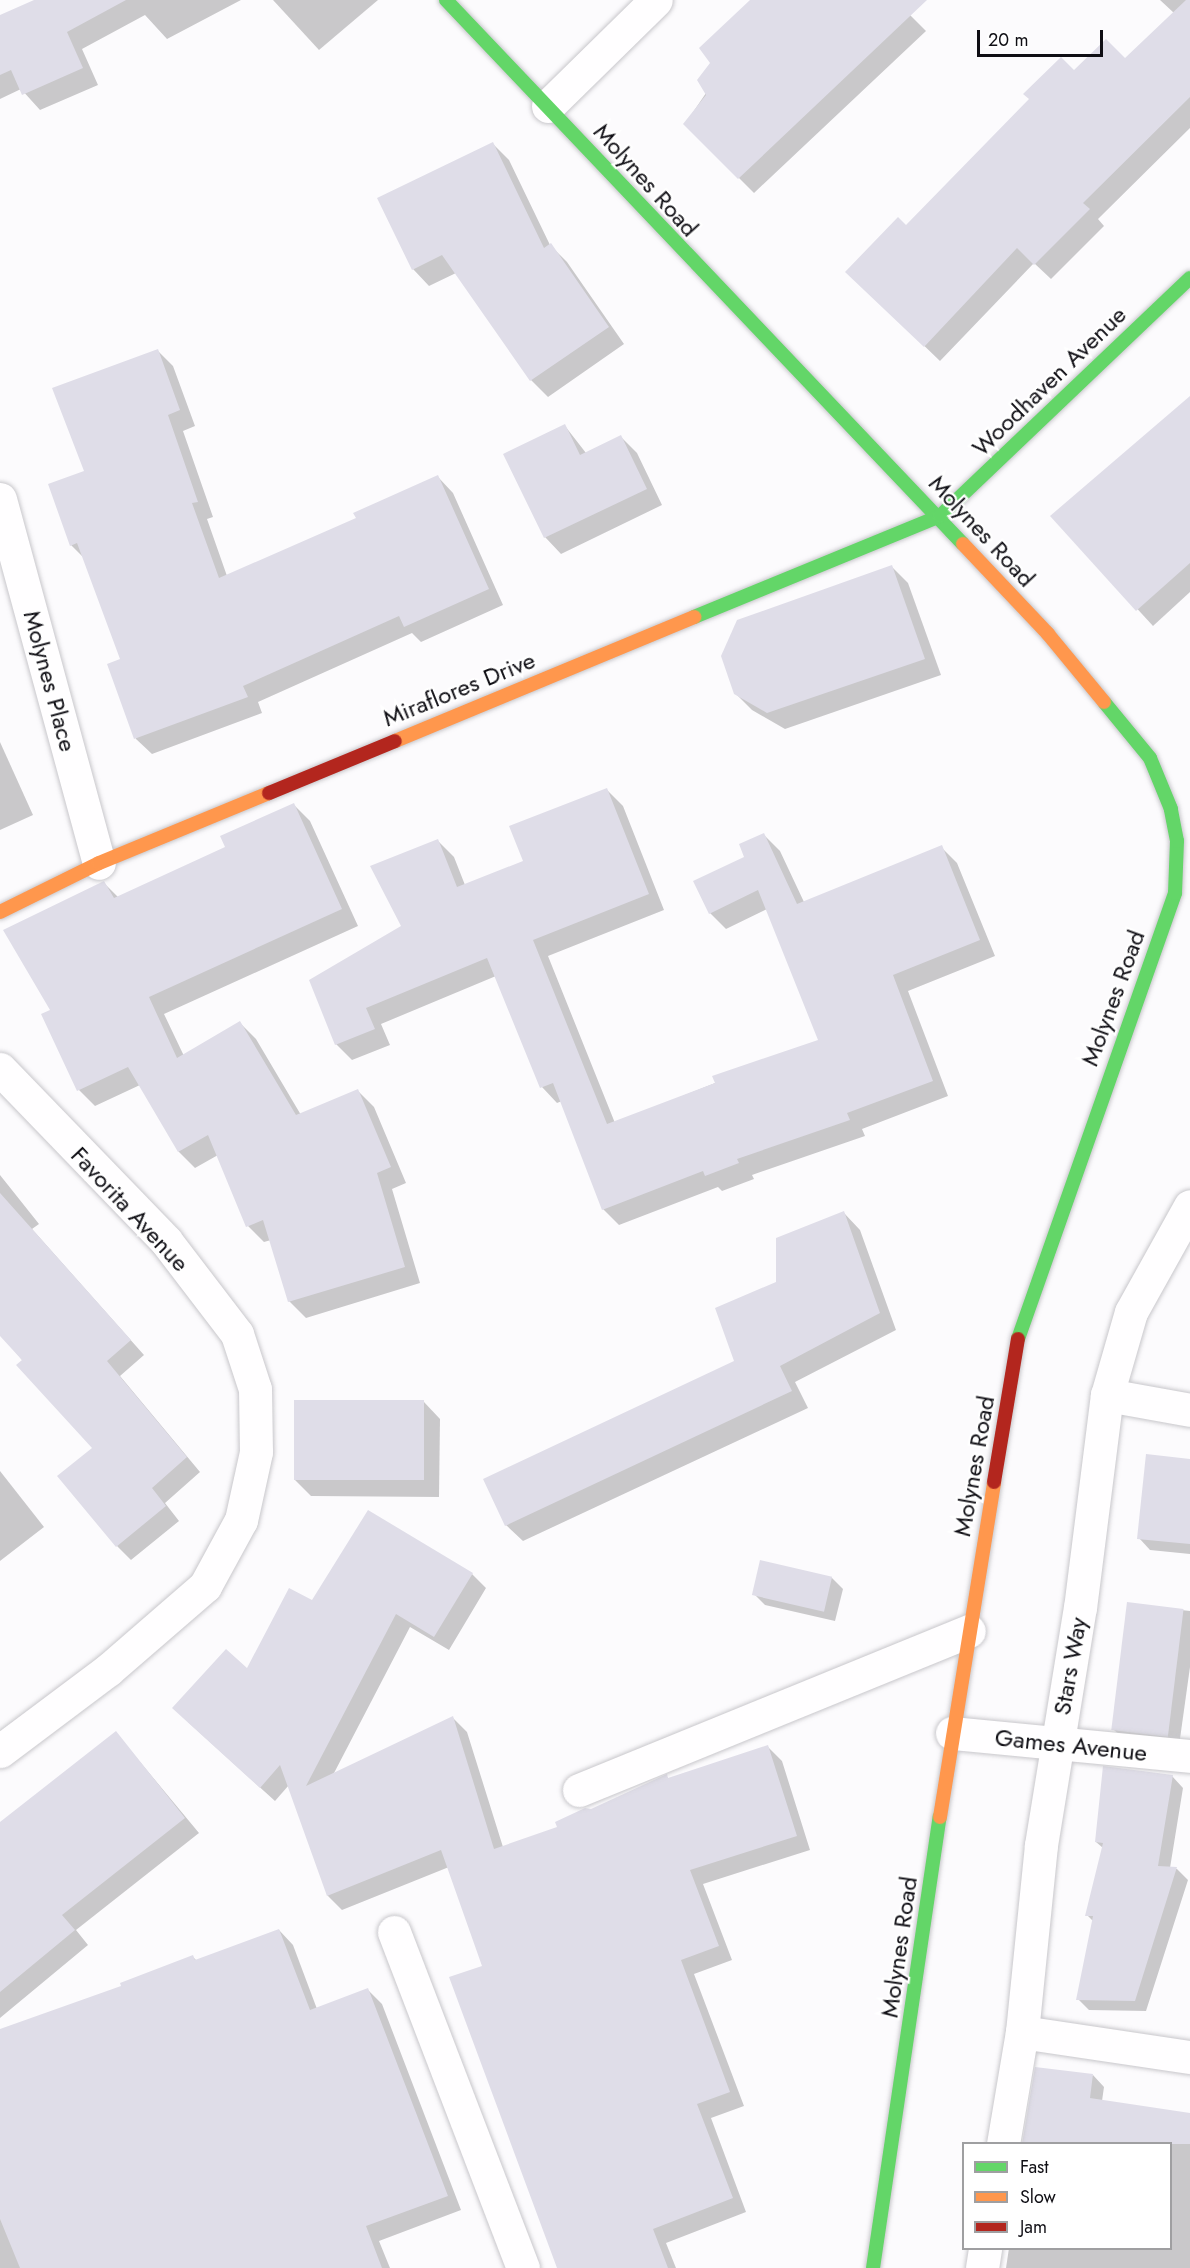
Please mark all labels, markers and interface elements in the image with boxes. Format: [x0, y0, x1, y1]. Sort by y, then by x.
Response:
scale bar [980, 18, 1106, 56]
text: 20 m [988, 27, 1028, 53]
street label: Molynes Road [588, 118, 704, 242]
street label: Woodhaven Avenue [966, 300, 1132, 462]
street label: Molynes Road [923, 469, 1041, 593]
street label: Molynes Place [17, 607, 83, 755]
street label: Miraflores Drive [379, 645, 539, 733]
street label: Molynes Road [1075, 926, 1151, 1070]
street label: Favorita Avenue [65, 1141, 195, 1277]
street label: Molynes Road [947, 1393, 1001, 1539]
street label: Stars Way [1047, 1615, 1093, 1717]
street label: Games Avenue [993, 1723, 1149, 1767]
street label: Molynes Road [875, 1875, 923, 2019]
legend [962, 2142, 1172, 2250]
text: Fast [1020, 2154, 1049, 2180]
text: Slow [1020, 2184, 1056, 2210]
text: Jam [1020, 2214, 1047, 2240]

